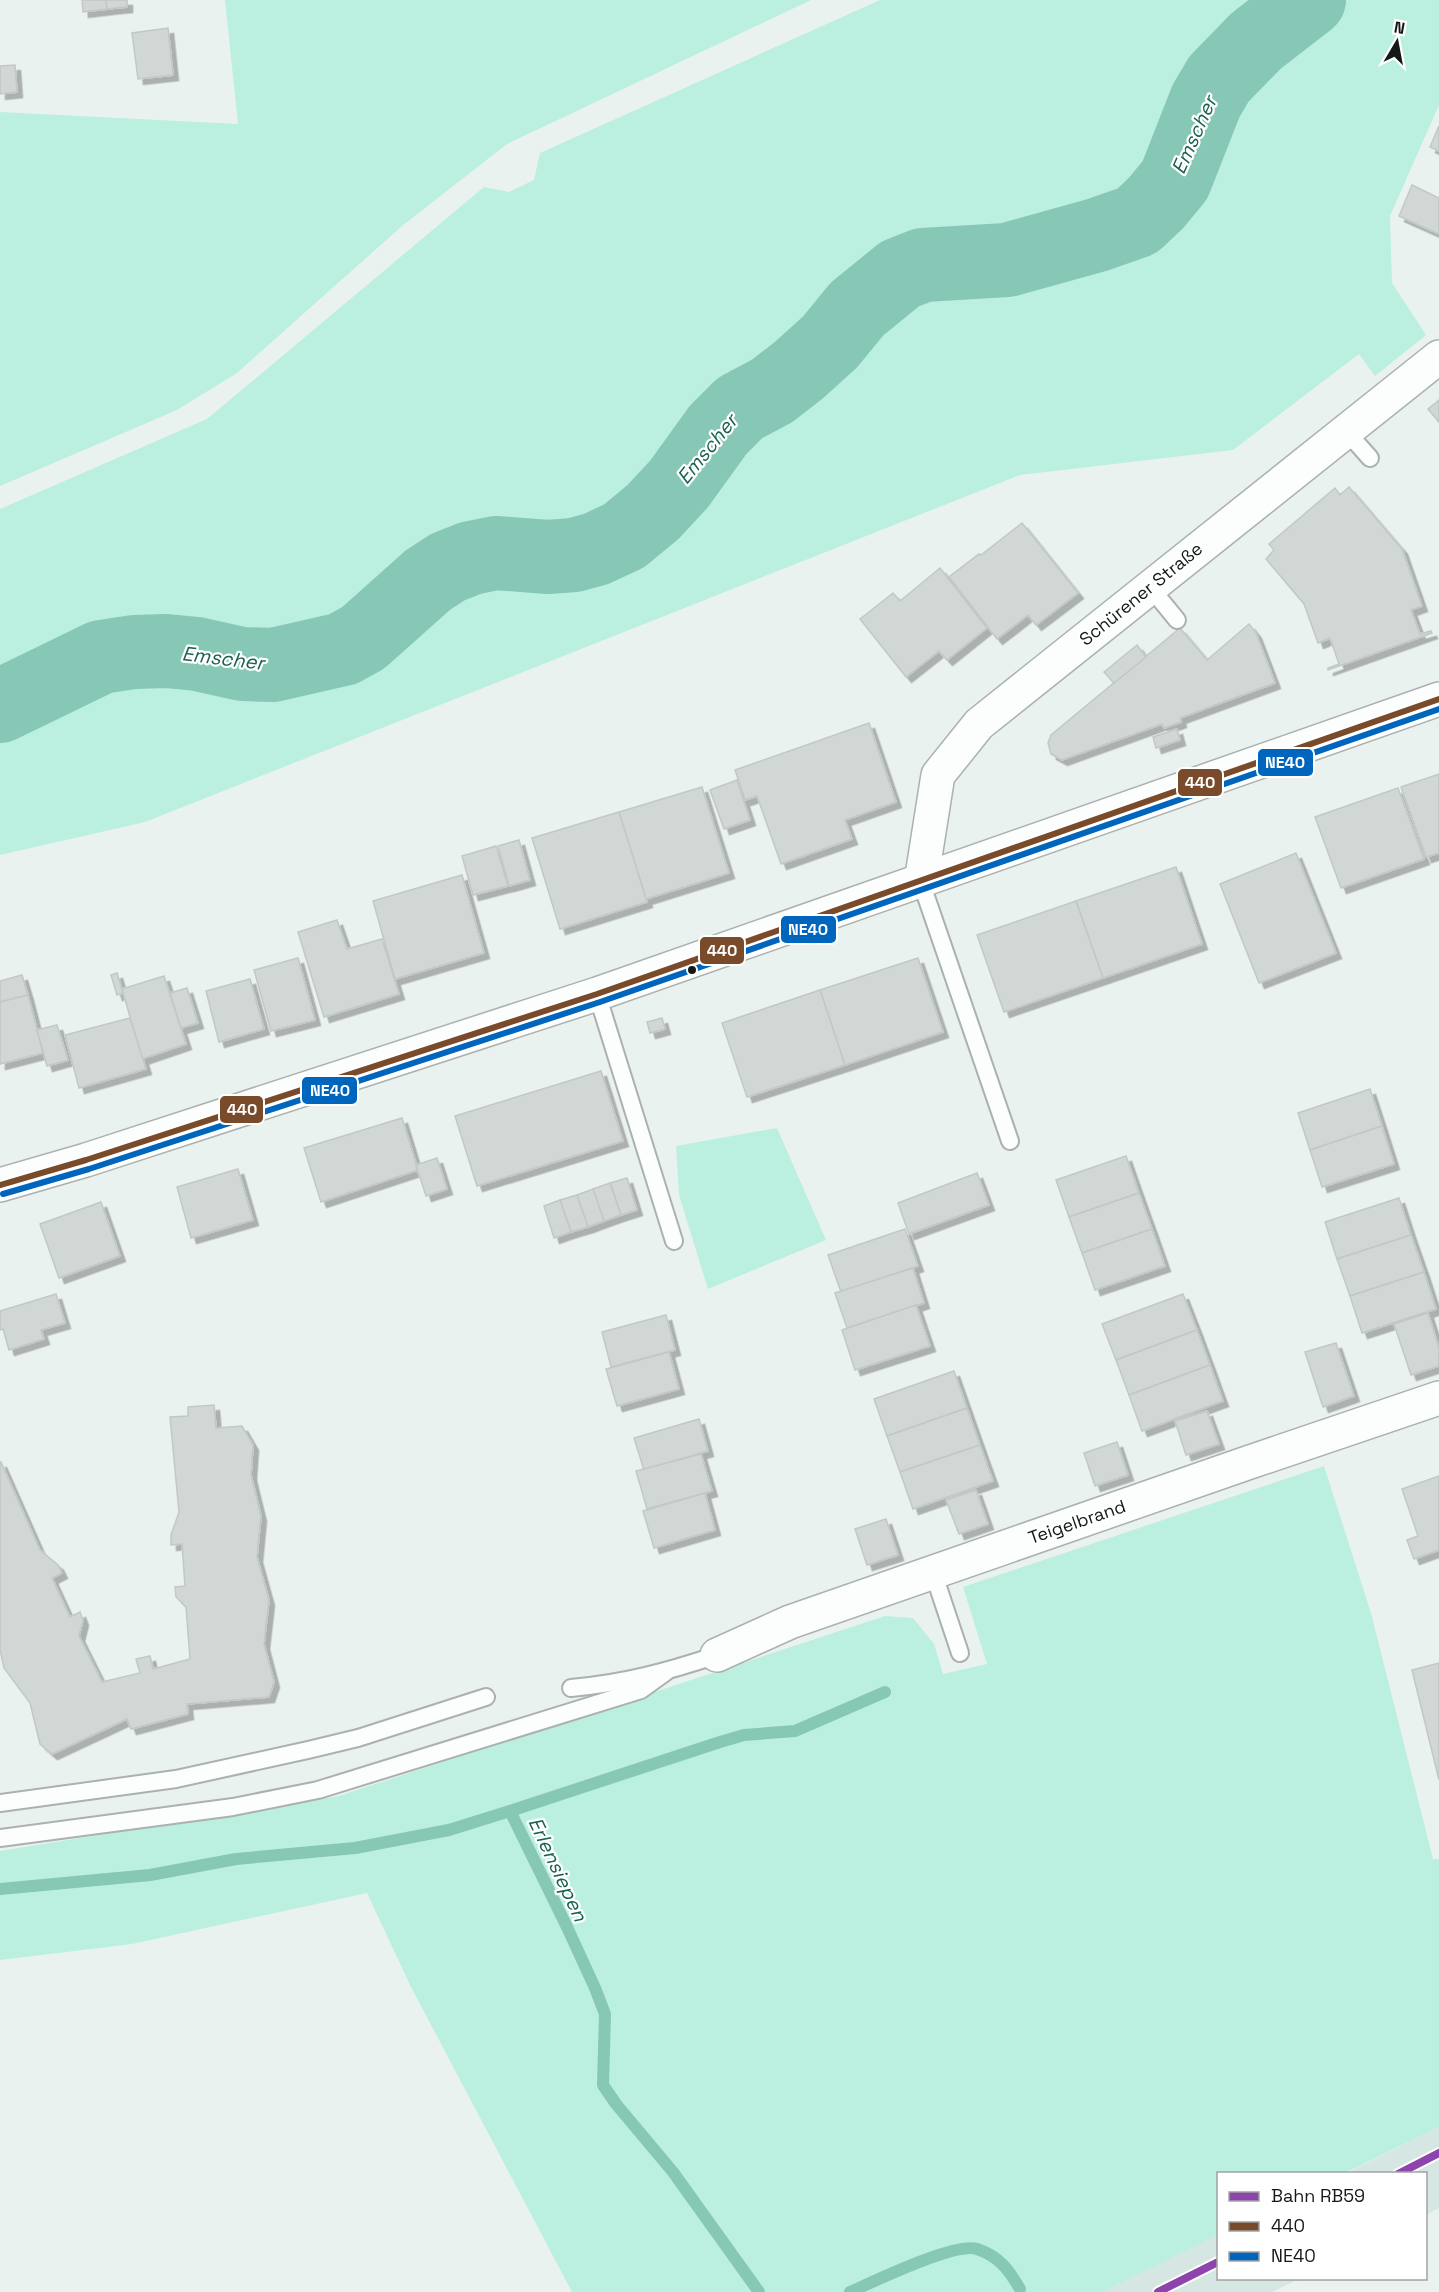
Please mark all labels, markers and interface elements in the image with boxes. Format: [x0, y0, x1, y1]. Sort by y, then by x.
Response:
north arrow [1367, 12, 1427, 72]
text: N [1392, 16, 1407, 39]
water label: Emscher [1165, 90, 1224, 178]
water label: Emscher [671, 407, 745, 489]
street label: Schürener Straße [1074, 537, 1207, 650]
water label: Emscher [180, 640, 268, 676]
line badge: NE40 [1257, 748, 1314, 777]
text: NE40 [1265, 752, 1305, 773]
line badge: 440 [1177, 768, 1223, 797]
text: 440 [1185, 772, 1215, 793]
line badge: NE40 [780, 915, 837, 944]
text: NE40 [788, 919, 828, 940]
line badge: 440 [699, 936, 745, 965]
text: 440 [707, 940, 737, 961]
unlabelled marker [686, 964, 698, 976]
line badge: NE40 [301, 1076, 358, 1105]
text: NE40 [310, 1080, 350, 1101]
line badge: 440 [219, 1095, 264, 1124]
text: 440 [227, 1099, 257, 1120]
street label: Teigelbrand [1025, 1494, 1129, 1549]
water label: Erlensiepen [523, 1813, 594, 1926]
legend [1217, 2172, 1427, 2280]
text: Bahn RB59 [1271, 2184, 1365, 2207]
text: 440 [1271, 2214, 1305, 2237]
text: NE40 [1271, 2244, 1316, 2267]

